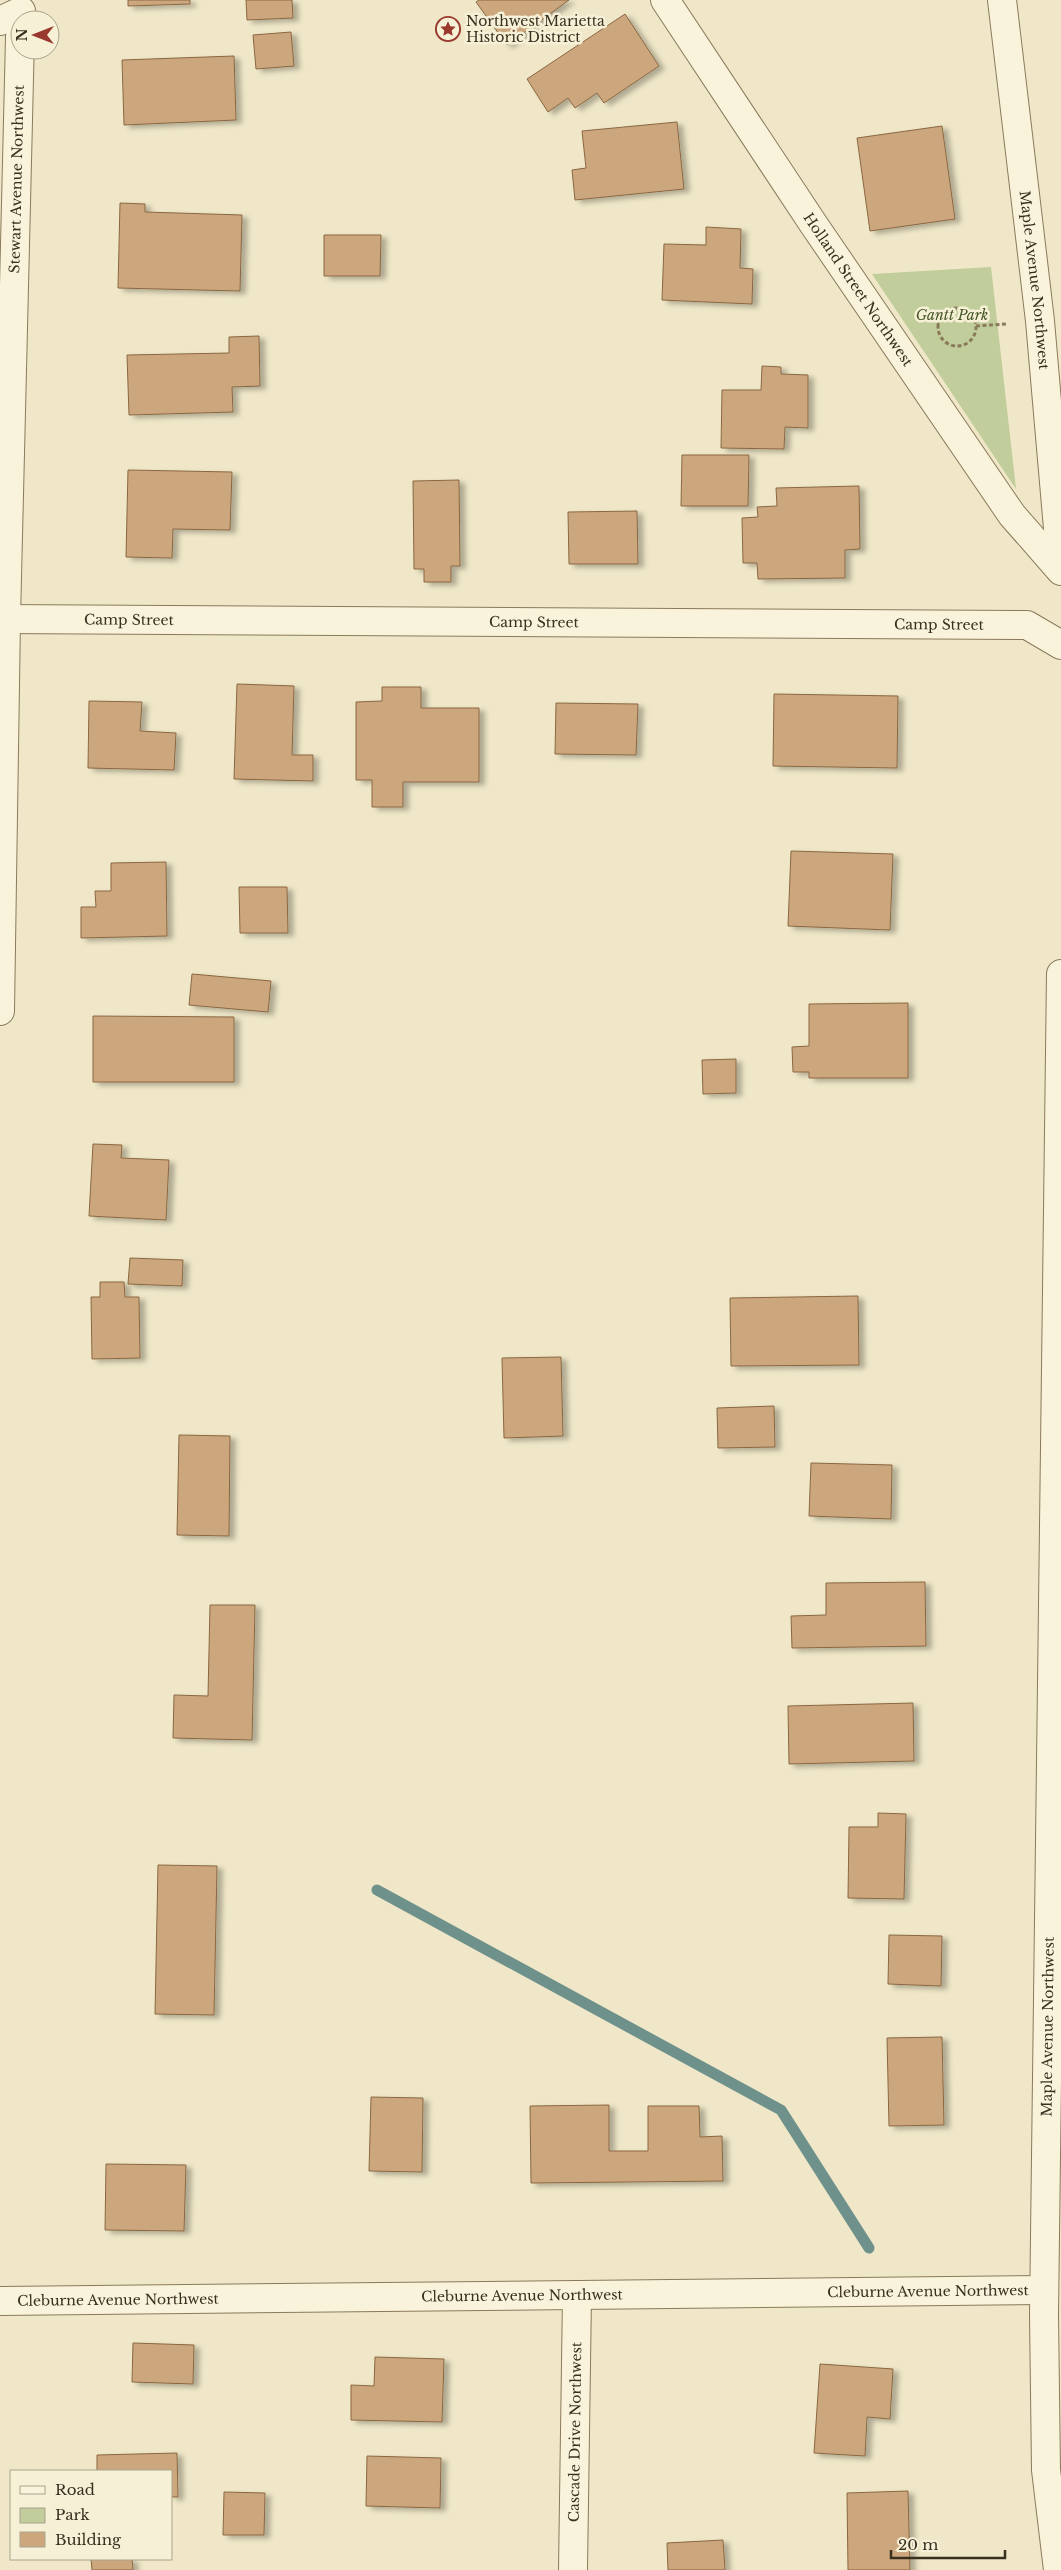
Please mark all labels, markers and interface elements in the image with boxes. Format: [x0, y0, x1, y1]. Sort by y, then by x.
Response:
north arrow [10, 10, 60, 60]
place label: Northwest Marietta Historic District [466, 12, 605, 46]
place icon: Northwest Marietta Historic District [435, 16, 461, 42]
text: N [13, 28, 31, 42]
street label: Stewart Avenue Northwest [5, 84, 28, 274]
street label: Maple Avenue Northwest [1016, 190, 1053, 371]
street label: Holland Street Northwest [799, 209, 917, 370]
park label: Gantt Park [916, 306, 988, 324]
street label: Camp Street [84, 610, 175, 629]
street label: Camp Street [489, 613, 580, 631]
street label: Camp Street [894, 615, 985, 634]
street label: Maple Avenue Northwest [1038, 1936, 1058, 2117]
street label: Cleburne Avenue Northwest [827, 2281, 1030, 2301]
street label: Cleburne Avenue Northwest [421, 2285, 624, 2306]
street label: Cleburne Avenue Northwest [17, 2290, 220, 2310]
street label: Cascade Drive Northwest [565, 2341, 585, 2522]
legend [10, 2470, 172, 2560]
text: Road [55, 2480, 95, 2499]
text: Park [55, 2505, 91, 2524]
scale bar [891, 2528, 1005, 2560]
text: Building [55, 2530, 122, 2549]
text: 20 m [898, 2535, 938, 2554]

